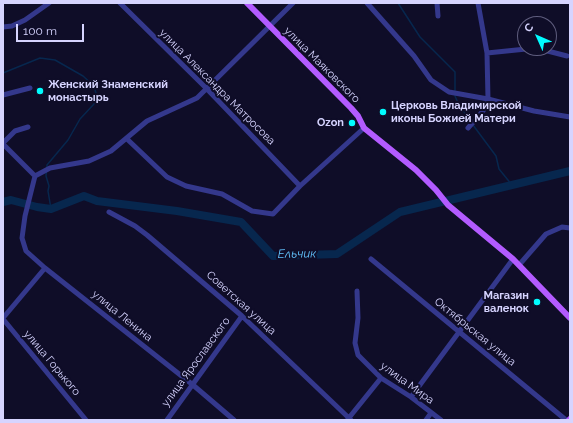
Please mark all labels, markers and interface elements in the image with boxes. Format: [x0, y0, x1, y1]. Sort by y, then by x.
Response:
scale bar [18, 16, 86, 42]
north arrow [517, 16, 557, 56]
text: С [522, 21, 536, 35]
text: 100 m [23, 24, 57, 38]
street label: улица Маяковского [281, 24, 363, 106]
street label: улица Александра Матросова [156, 26, 278, 148]
place label: Женский Знаменский монастырь [48, 78, 168, 104]
marker: Женский Знаменский монастырь [35, 86, 45, 96]
place label: Церковь Владимирской иконы Божией Матери [391, 99, 522, 125]
marker: Церковь Владимирской иконы Божией Матери [378, 107, 388, 117]
place label: Ozon [317, 116, 344, 130]
marker: Ozon [347, 118, 357, 128]
water label: Ельчик [278, 246, 316, 262]
street label: Советская улица [204, 268, 278, 338]
street label: улица Ленина [89, 288, 155, 344]
place label: Магазин валенок [483, 289, 529, 315]
street label: Октябрьская улица [432, 295, 518, 369]
marker: Магазин валенок [532, 297, 542, 307]
street label: улица Ярославского [159, 315, 233, 409]
street label: улица Горького [21, 328, 83, 398]
street label: улица Мира [378, 359, 436, 407]

